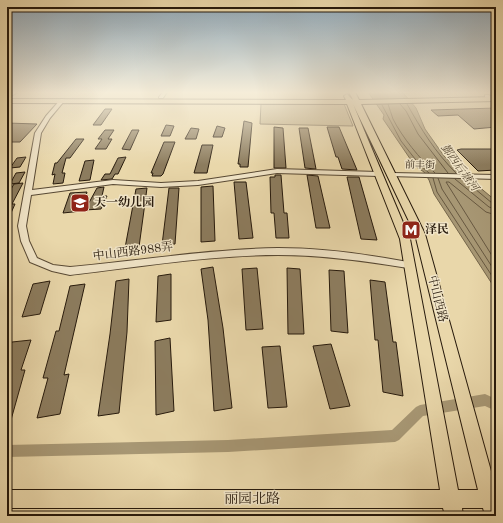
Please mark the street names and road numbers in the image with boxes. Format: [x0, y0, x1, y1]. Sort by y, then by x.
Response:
street label: 前丰街 [405, 159, 435, 170]
street label: 中山西路988弄 [92, 239, 174, 263]
street label: 中山西路 [425, 274, 451, 324]
street label: 丽园北路 [224, 491, 280, 506]

